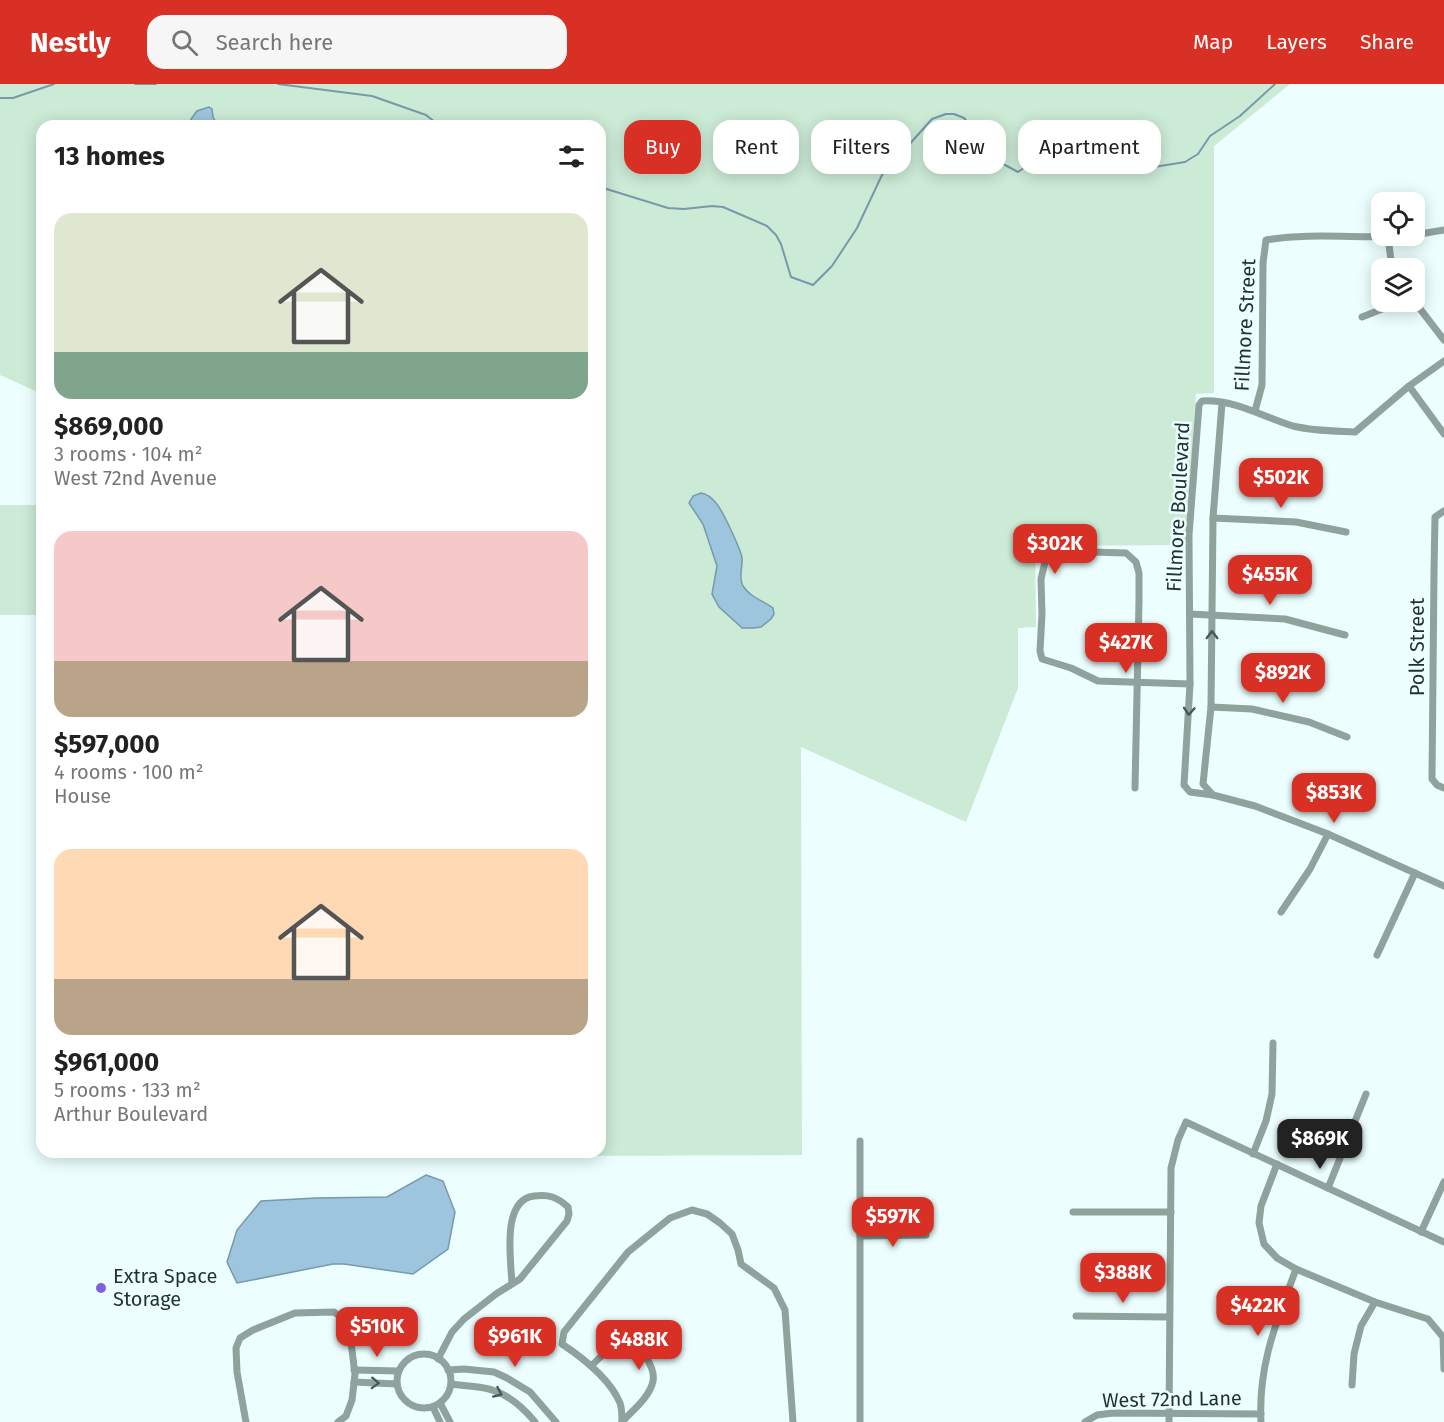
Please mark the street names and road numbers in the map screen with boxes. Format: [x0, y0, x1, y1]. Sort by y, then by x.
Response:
street label: Fillmore Street [1230, 257, 1261, 392]
street label: Fillmore Boulevard [1162, 421, 1194, 593]
street label: Polk Street [1405, 597, 1429, 696]
street label: West 72nd Lane [1102, 1386, 1242, 1412]

